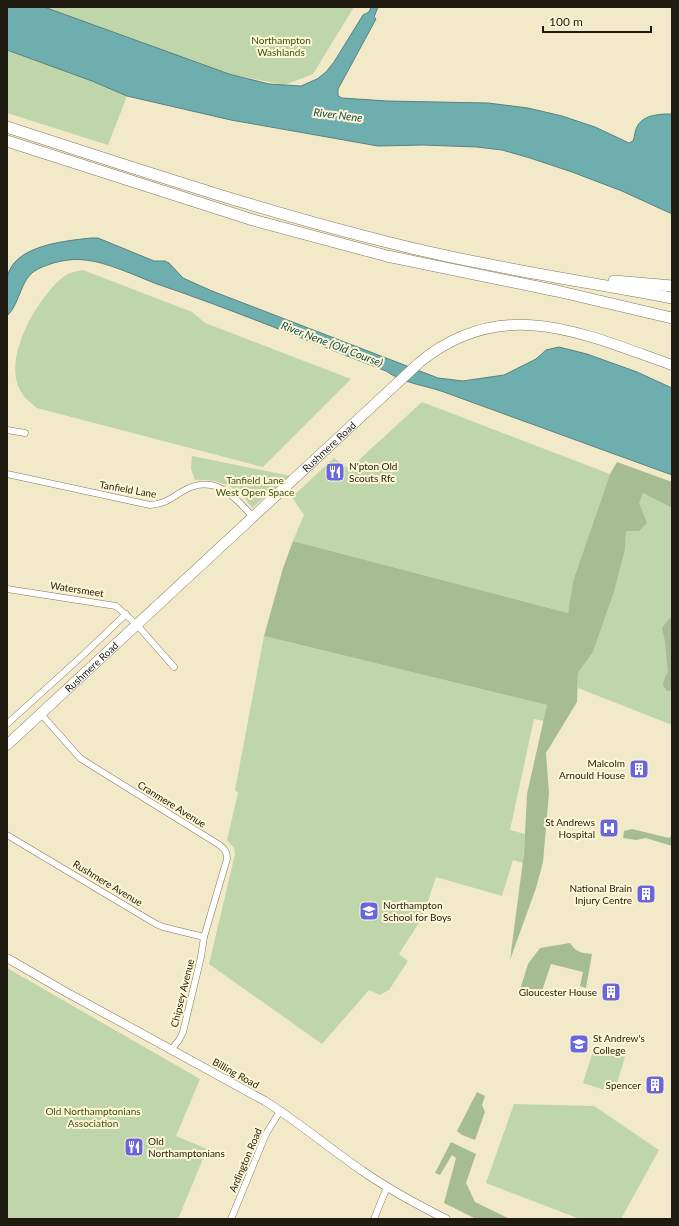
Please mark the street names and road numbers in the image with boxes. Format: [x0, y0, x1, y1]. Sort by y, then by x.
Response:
street label: Rushmere Road [300, 419, 358, 474]
street label: Tanfield Lane [99, 478, 157, 500]
street label: Watersmeet [49, 579, 105, 599]
street label: Rushmere Road [62, 639, 121, 695]
street label: Cranmere Avenue [136, 778, 208, 830]
street label: Rushmere Avenue [71, 857, 145, 909]
street label: Chipsey Avenue [168, 958, 196, 1028]
street label: Billing Road [211, 1055, 261, 1091]
street label: Ardington Road [226, 1126, 264, 1194]

